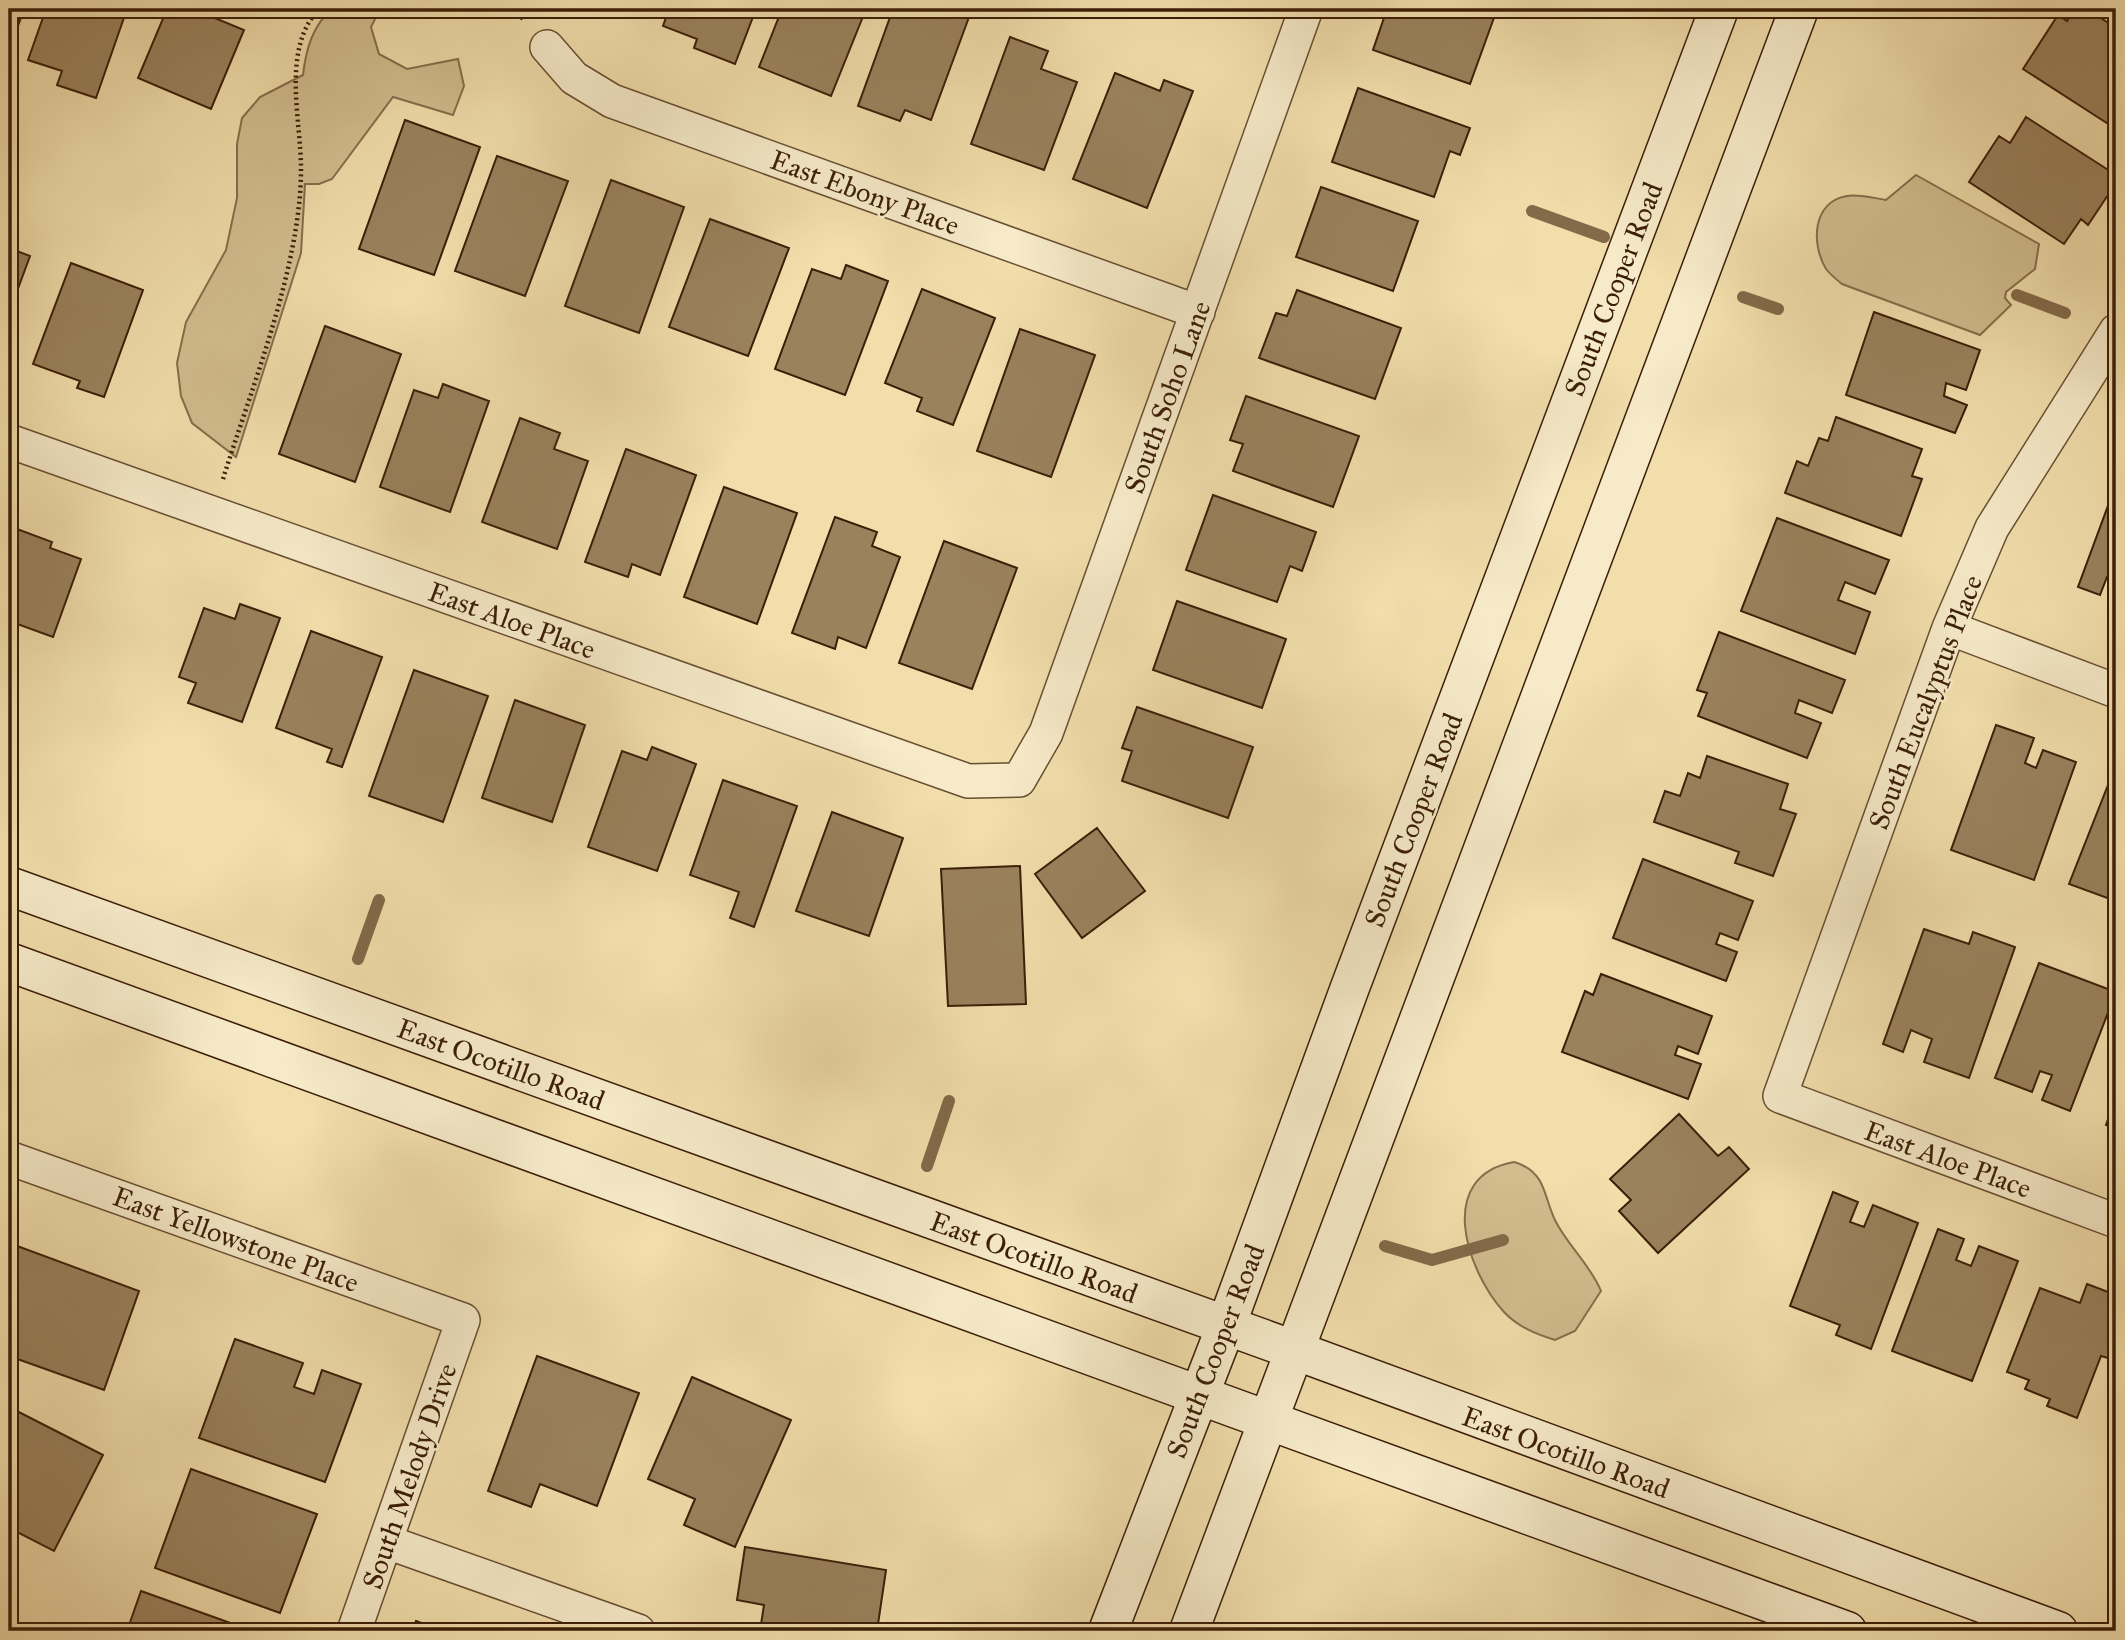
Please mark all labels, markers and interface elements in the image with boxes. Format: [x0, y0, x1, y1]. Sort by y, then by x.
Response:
street label: East Ebony Place [765, 142, 964, 243]
street label: South Cooper Road [1557, 177, 1670, 401]
street label: South Soho Lane [1116, 296, 1219, 498]
street label: South Eucalyptus Place [1861, 570, 1990, 834]
street label: East Aloe Place [423, 574, 600, 667]
street label: South Cooper Road [1357, 708, 1470, 932]
street label: East Ocotillo Road [392, 1011, 609, 1118]
street label: East Aloe Place [1859, 1113, 2036, 1206]
street label: East Yellowstone Place [108, 1179, 364, 1300]
street label: East Ocotillo Road [925, 1204, 1142, 1311]
street label: South Cooper Road [1159, 1239, 1272, 1463]
street label: South Melody Drive [354, 1359, 465, 1594]
street label: East Ocotillo Road [1457, 1399, 1674, 1506]

